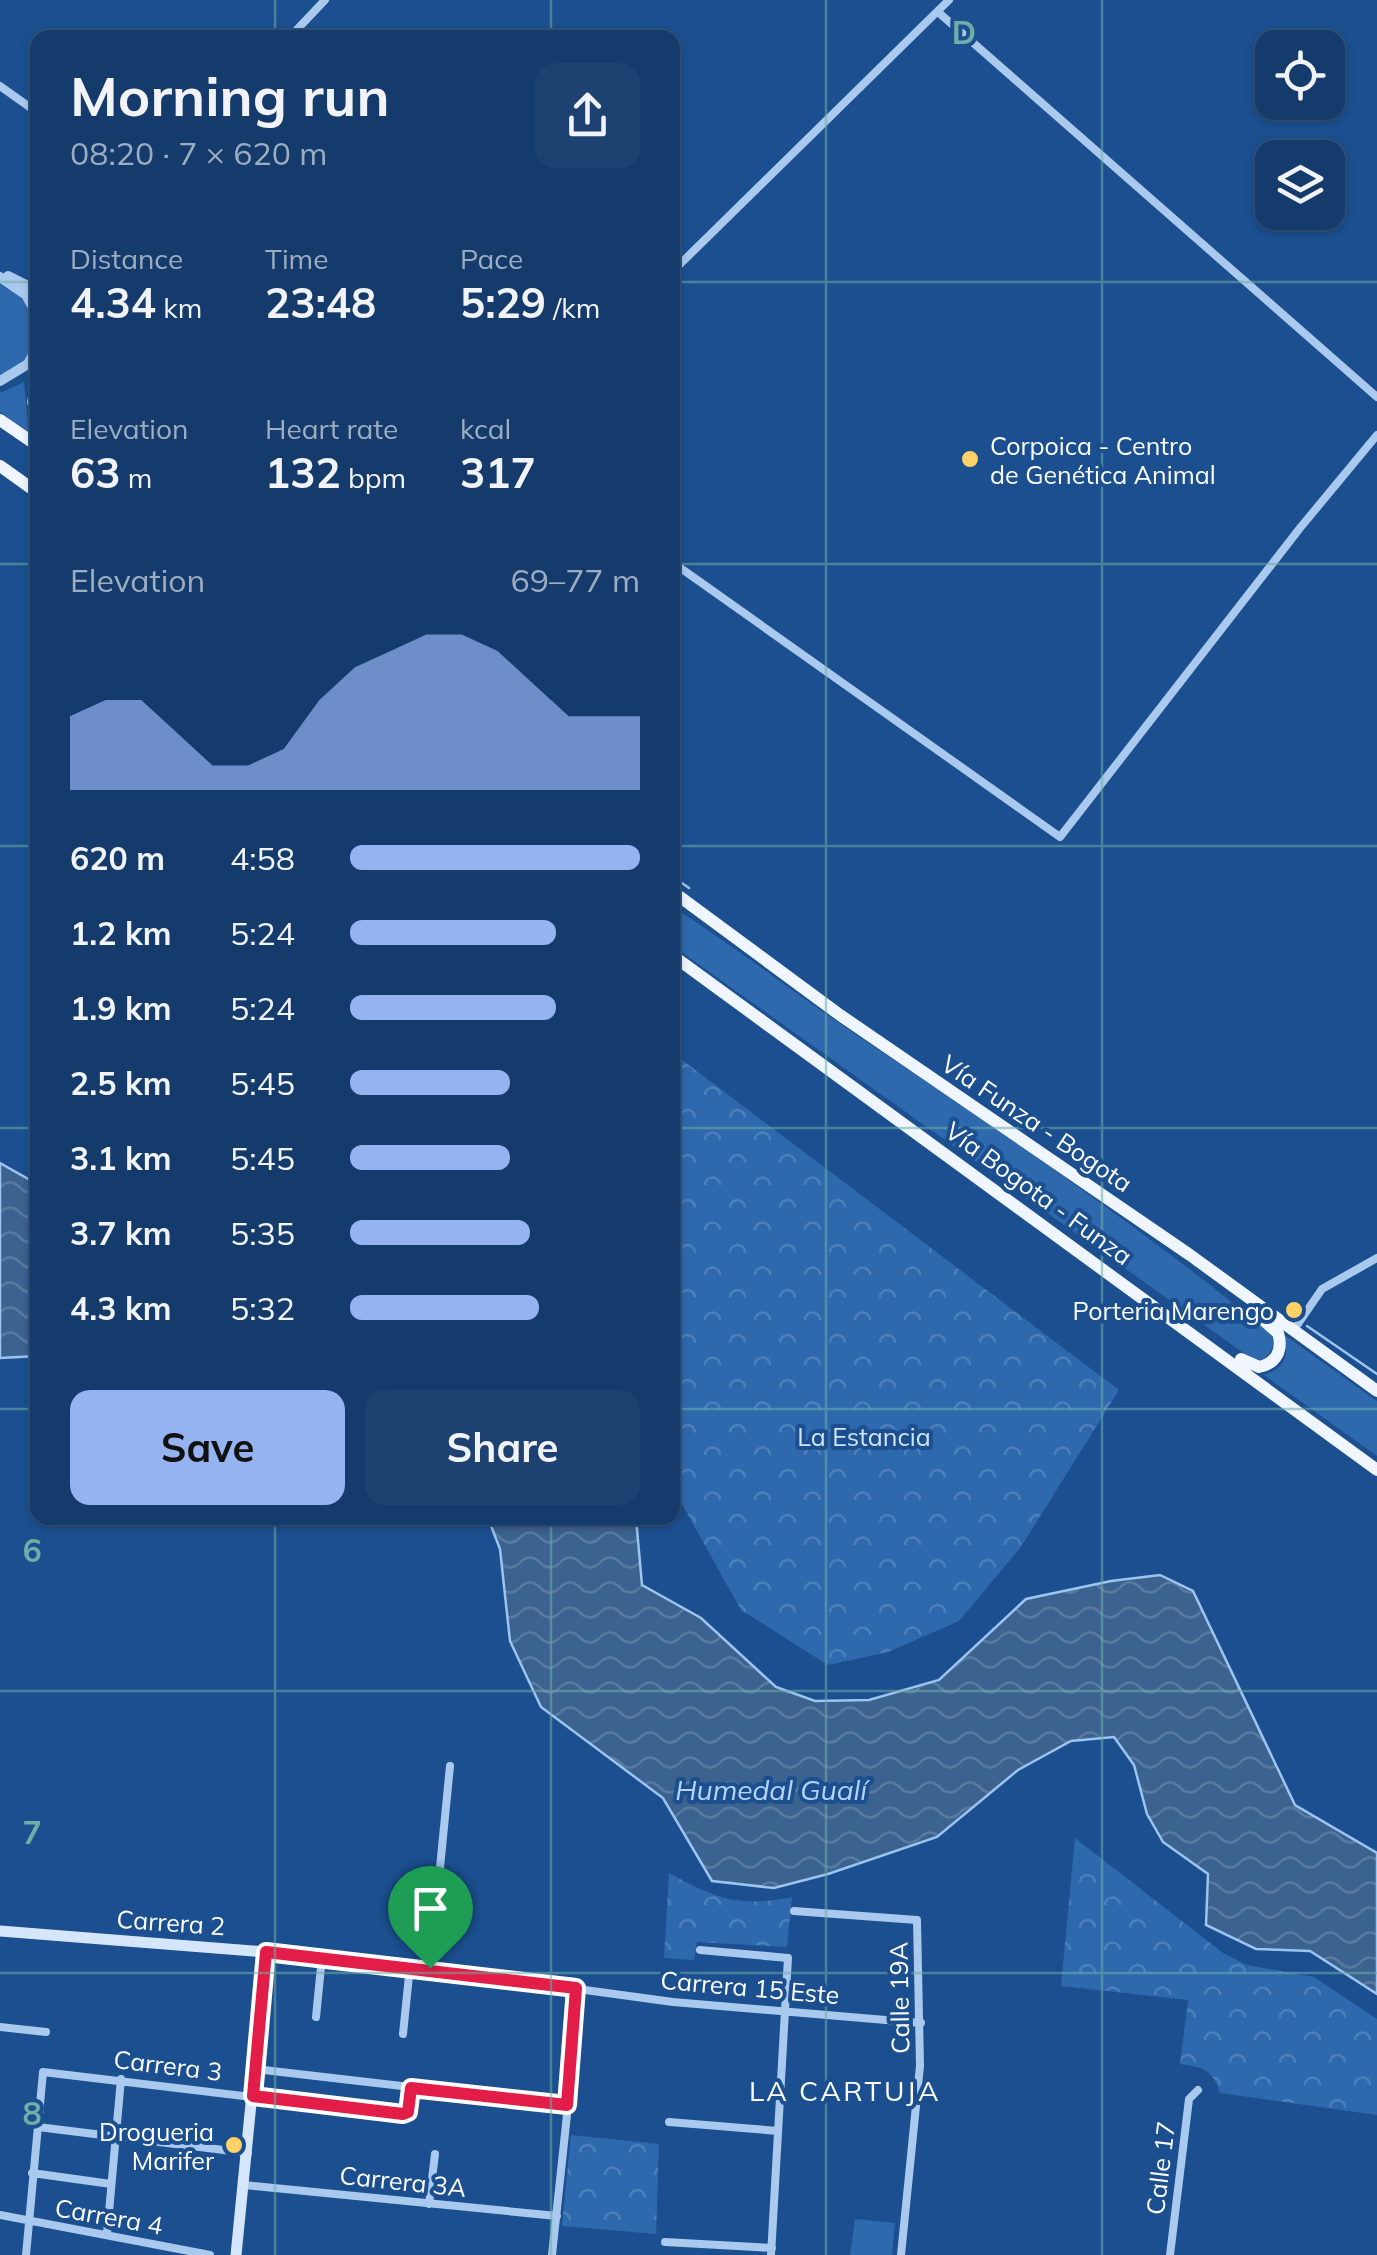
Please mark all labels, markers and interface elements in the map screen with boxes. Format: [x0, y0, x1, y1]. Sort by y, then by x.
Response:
text: D [952, 12, 976, 52]
map controls [1255, 30, 1345, 230]
button: locate [1255, 30, 1345, 120]
text: Morning run [70, 61, 390, 130]
button: share [535, 63, 640, 168]
text: 08:20 · 7 × 620 m [70, 133, 327, 173]
button: layers [1255, 140, 1345, 230]
text: Distance [70, 241, 183, 276]
text: Time [265, 241, 328, 276]
text: Pace [460, 241, 523, 276]
text: 4.34 [70, 276, 156, 329]
text: 23:48 [265, 276, 376, 329]
text: 5:29 [460, 276, 546, 329]
text: km [156, 290, 202, 325]
text: /km [546, 290, 600, 325]
text: Elevation [70, 411, 188, 446]
text: Heart rate [265, 411, 398, 446]
text: kcal [460, 411, 511, 446]
place label: Corpoica - Centro de Genética Animal [990, 430, 1216, 490]
text: 63 [70, 446, 120, 499]
text: 132 [265, 446, 341, 499]
text: 317 [460, 446, 536, 499]
marker: Corpoica - Centro de Genética Animal [959, 448, 981, 470]
text: m [120, 460, 152, 495]
text: bpm [341, 460, 406, 495]
text: Elevation [70, 560, 205, 600]
text: 69–77 m [511, 560, 640, 600]
text: 620 m [70, 838, 165, 878]
text: 4:58 [230, 838, 295, 878]
text: 1.2 km [70, 913, 172, 953]
text: 5:24 [230, 913, 295, 953]
text: 1.9 km [70, 988, 172, 1028]
text: 5:24 [230, 988, 295, 1028]
street label: Vía Funza - Bogota [936, 1048, 1138, 1198]
text: 2.5 km [70, 1063, 172, 1103]
text: 5:45 [230, 1063, 295, 1103]
street label: Vía Bogota - Funza [939, 1115, 1139, 1271]
text: 3.1 km [70, 1138, 172, 1178]
text: 5:45 [230, 1138, 295, 1178]
text: 3.7 km [70, 1213, 172, 1253]
text: 5:35 [230, 1213, 295, 1253]
text: 4.3 km [70, 1288, 172, 1328]
text: 5:32 [230, 1288, 295, 1328]
place label: Porteria Marengo [1073, 1295, 1274, 1326]
marker: Porteria Marengo [1283, 1299, 1305, 1321]
button: Save [70, 1390, 345, 1505]
button: Share [365, 1390, 640, 1505]
park label: La Estancia [797, 1421, 931, 1452]
text: 6 [22, 1530, 42, 1570]
water label: Humedal Gualí [675, 1772, 871, 1807]
text: 7 [22, 1812, 42, 1852]
pin [388, 1866, 473, 1969]
icon: arrive [403, 1881, 458, 1936]
street label: Carrera 2 [116, 1903, 226, 1941]
street label: Calle 19A [883, 1942, 915, 2054]
street label: Carrera 15 Este [659, 1964, 841, 2010]
street label: Carrera 3 [112, 2043, 224, 2087]
district label: LA CARTUJA [749, 2073, 941, 2108]
text: 8 [22, 2093, 42, 2133]
place label: Drogueria Marifer [99, 2116, 214, 2176]
street label: Calle 17 [1139, 2120, 1181, 2216]
marker: Drogueria Marifer [223, 2134, 245, 2156]
street label: Carrera 3A [338, 2159, 468, 2203]
street label: Carrera 4 [53, 2191, 165, 2241]

